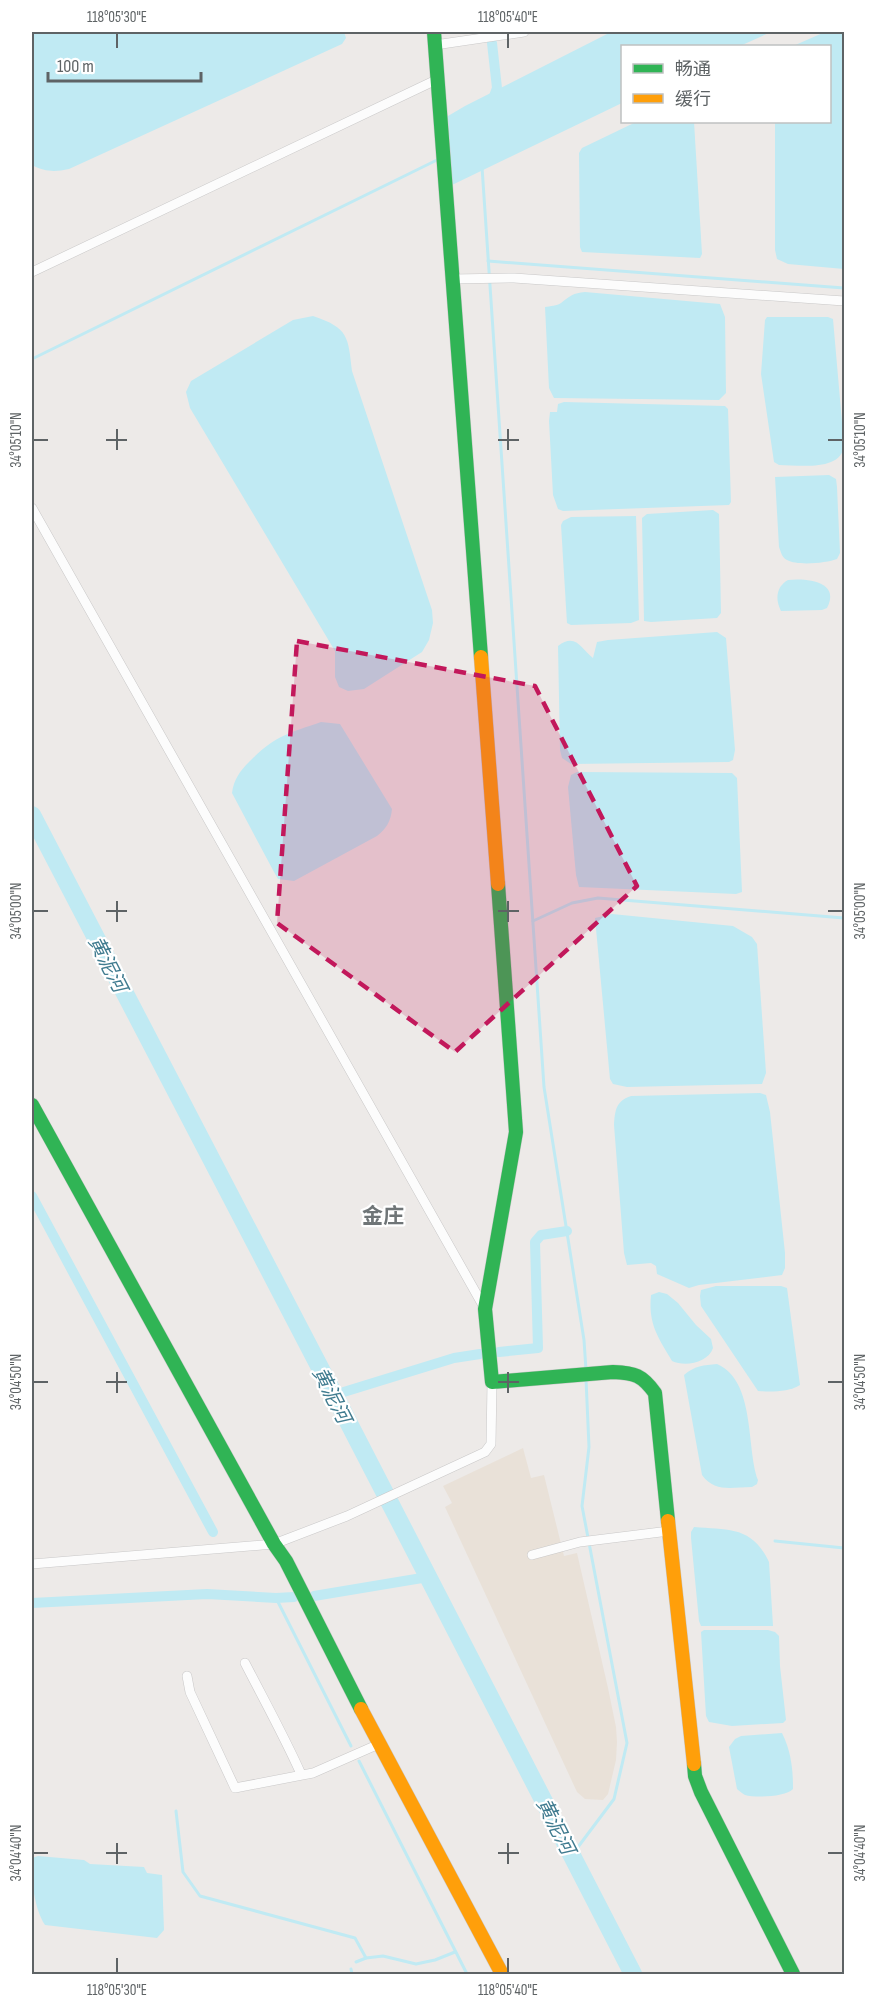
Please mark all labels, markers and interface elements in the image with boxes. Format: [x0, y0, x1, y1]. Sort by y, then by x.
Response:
text: 118°05'30"E [87, 8, 147, 27]
text: 118°05'40"E [478, 8, 538, 27]
scale bar [48, 45, 201, 83]
legend [621, 45, 831, 123]
text: 100 m [57, 56, 94, 77]
text: 畅通 [675, 59, 711, 80]
text: 缓行 [675, 89, 711, 110]
text: 34°05'10"N [7, 412, 26, 468]
text: 34°05'10"N [851, 412, 870, 468]
text: 34°05'00"N [7, 883, 26, 939]
text: 34°05'00"N [851, 883, 870, 939]
water label: 黄泥河 [83, 932, 133, 1000]
district label: 金庄 [362, 1204, 404, 1229]
text: 34°04'50"N [7, 1354, 26, 1410]
text: 34°04'50"N [851, 1354, 870, 1410]
water label: 黄泥河 [307, 1363, 357, 1431]
water label: 黄泥河 [531, 1794, 581, 1862]
text: 34°04'40"N [7, 1825, 26, 1881]
text: 34°04'40"N [851, 1825, 870, 1881]
text: 118°05'30"E [87, 1981, 147, 2000]
text: 118°05'40"E [478, 1981, 538, 2000]

